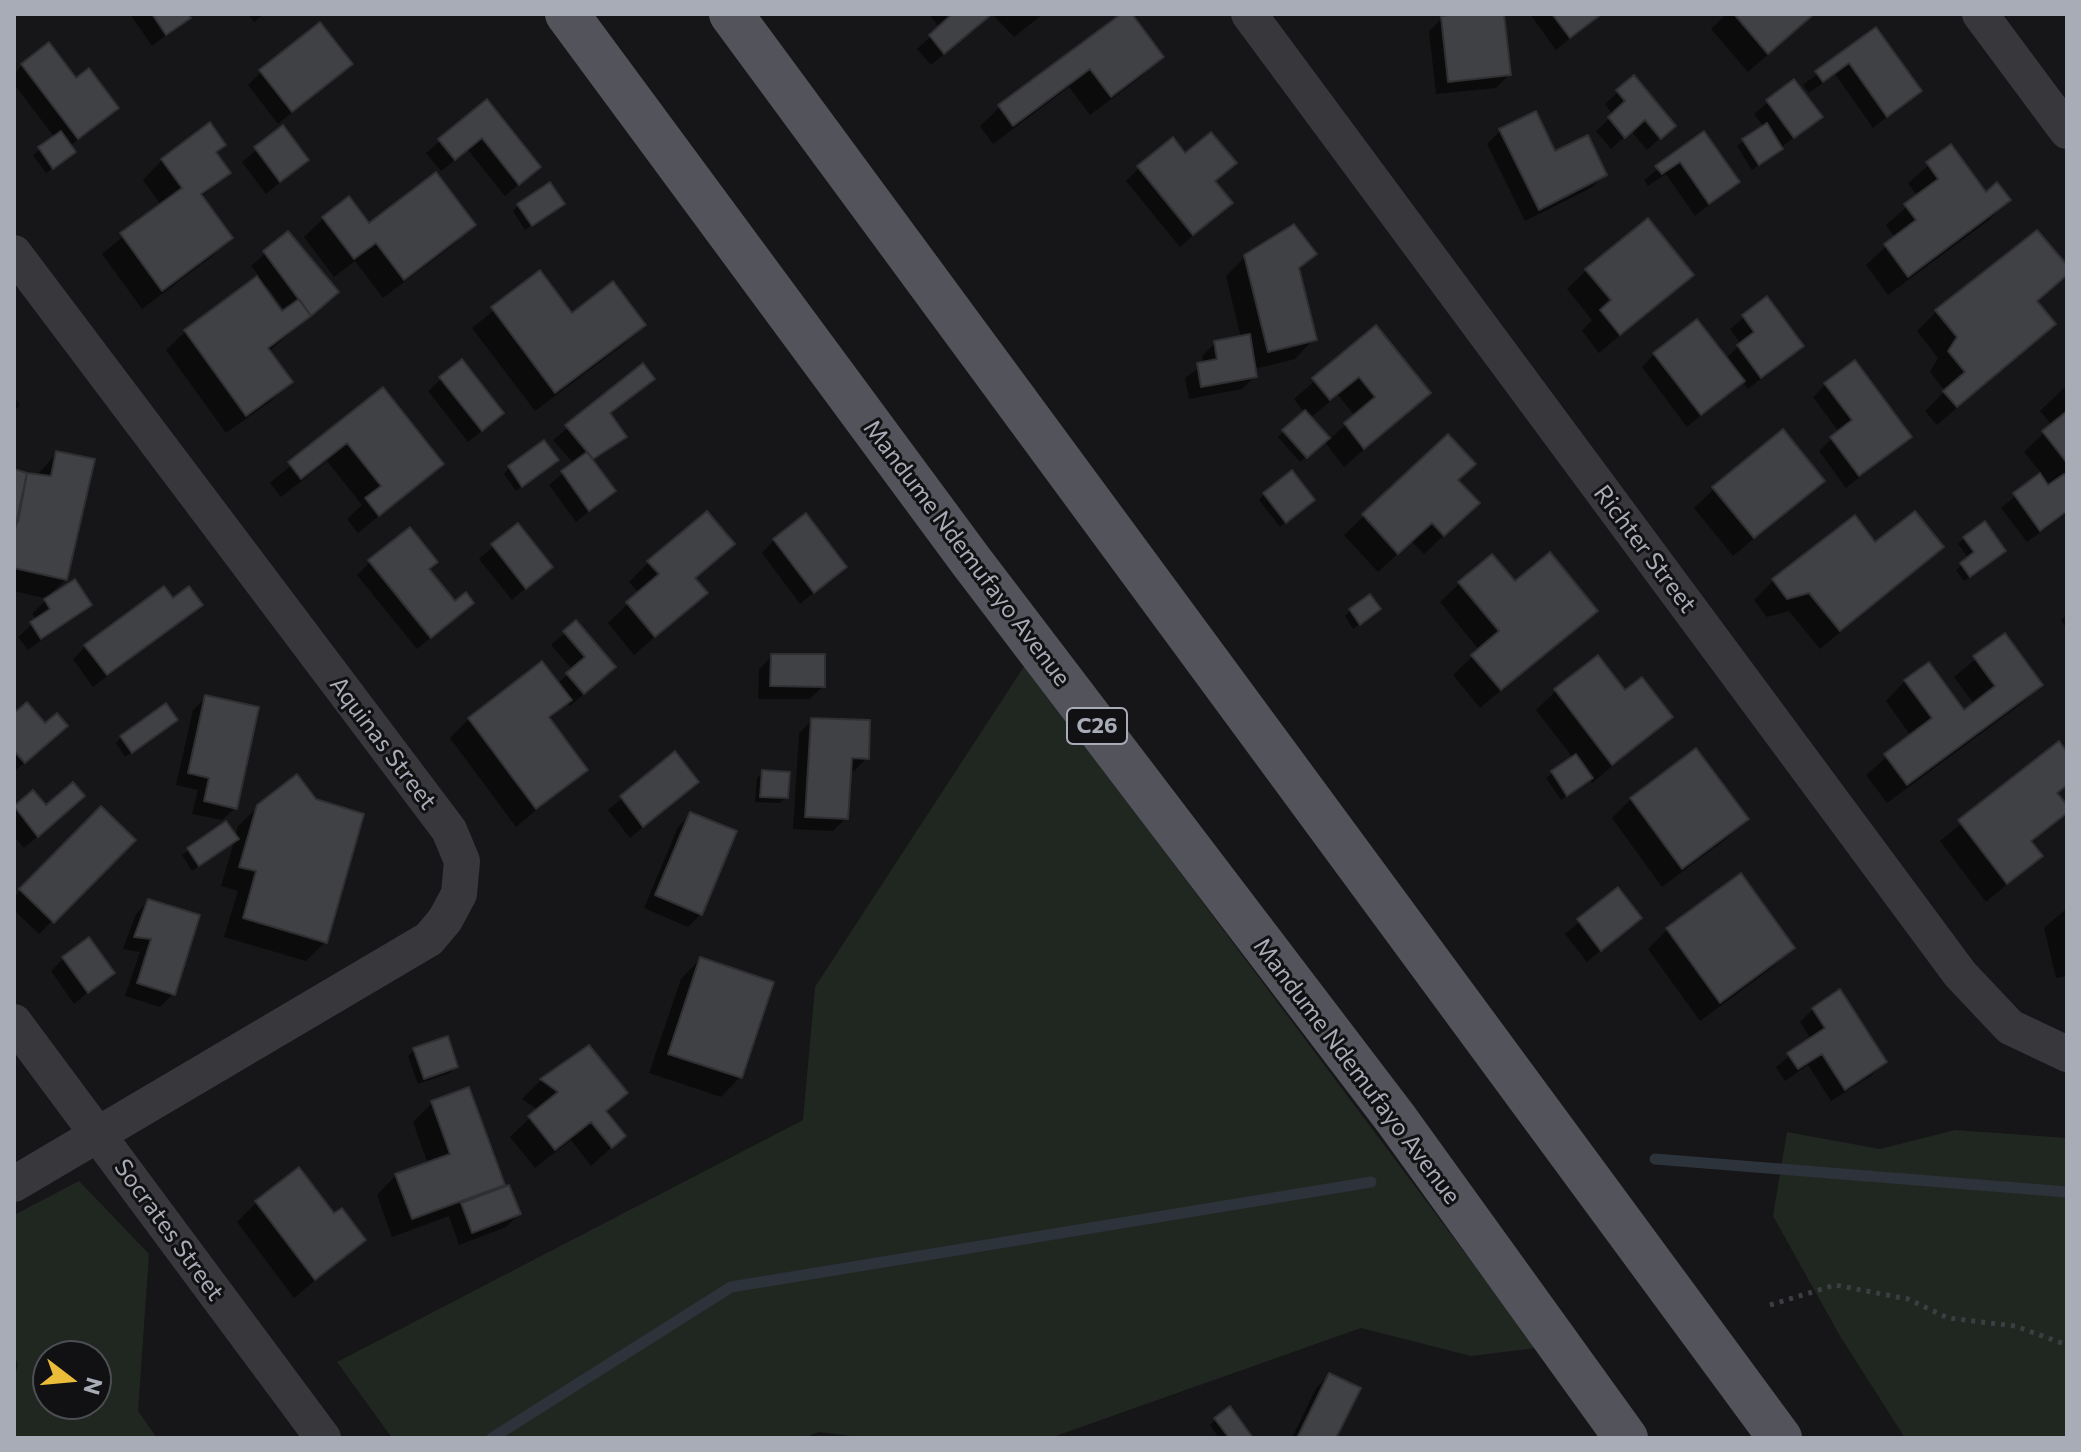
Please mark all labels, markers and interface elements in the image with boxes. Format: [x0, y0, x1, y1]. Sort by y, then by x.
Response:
street label: Mandume Ndemufayo Avenue [857, 414, 1077, 692]
street label: Richter Street [1588, 480, 1702, 618]
street label: Aquinas Street [324, 671, 442, 815]
road number: C26 [1067, 708, 1127, 744]
street label: Mandume Ndemufayo Avenue [1247, 932, 1467, 1210]
street label: Socrates Street [108, 1154, 230, 1306]
north arrow [32, 1340, 112, 1420]
text: N [78, 1375, 109, 1398]

